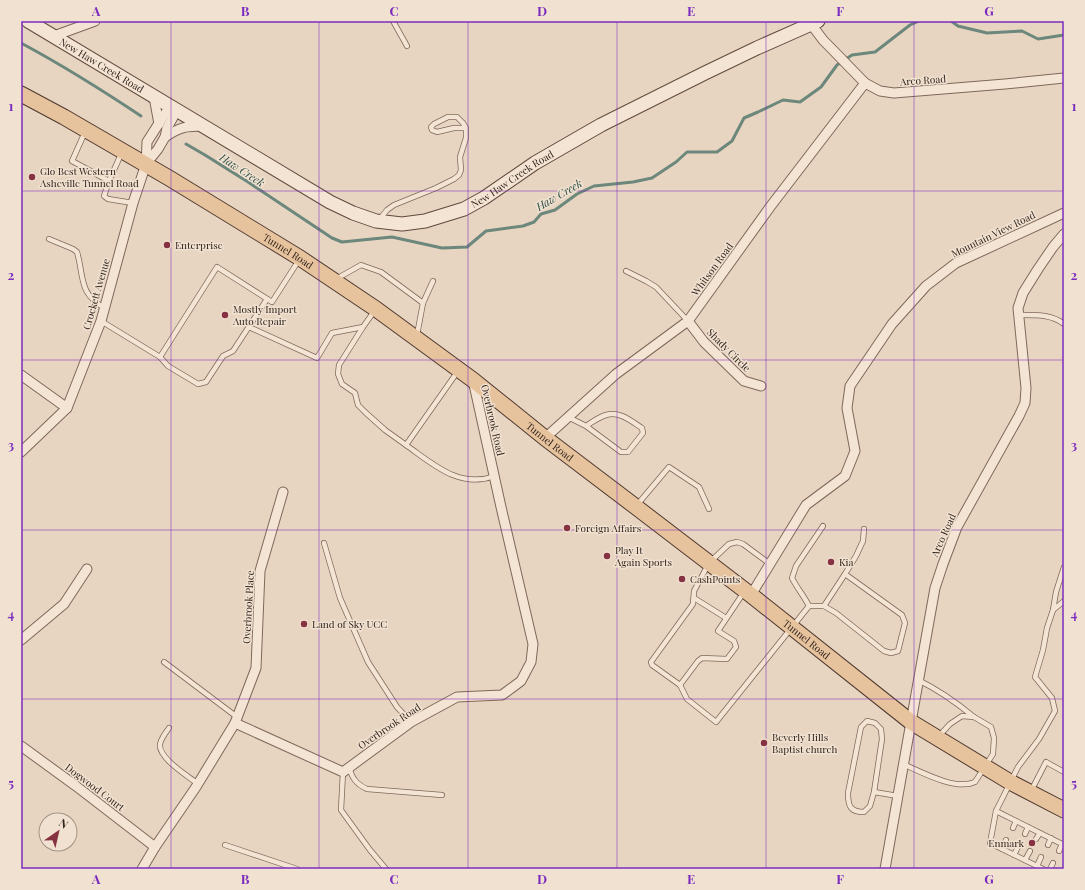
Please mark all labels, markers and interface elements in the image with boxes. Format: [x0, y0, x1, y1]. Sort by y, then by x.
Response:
text: A [91, 2, 101, 19]
text: B [241, 2, 250, 19]
text: C [389, 2, 399, 19]
text: D [537, 2, 547, 19]
text: E [687, 2, 695, 19]
text: F [836, 2, 844, 19]
text: G [984, 2, 994, 19]
street label: New Haw Creek Road [57, 34, 147, 96]
street label: Arco Road [899, 71, 947, 89]
text: 1 [9, 97, 14, 114]
text: 1 [1072, 97, 1077, 114]
street label: New Haw Creek Road [468, 147, 556, 211]
water label: Haw Creek [216, 149, 268, 190]
place label: Glo Best Western Asheville Tunnel Road [39, 164, 139, 190]
marker: Glo Best Western Asheville Tunnel Road [27, 172, 37, 182]
water label: Haw Creek [532, 175, 585, 214]
street label: Mountain View Road [949, 207, 1038, 260]
street label: Tunnel Road [261, 230, 316, 272]
place label: Enterprise [175, 238, 223, 252]
street label: Whitson Road [687, 239, 736, 299]
marker: Enterprise [162, 240, 172, 250]
street label: Crockett Avenue [79, 257, 113, 331]
text: 2 [8, 266, 15, 283]
text: 2 [1071, 266, 1078, 283]
place label: Mostly Import Auto Repair [232, 302, 297, 328]
marker: Mostly Import Auto Repair [220, 310, 230, 320]
street label: Shady Circle [704, 325, 754, 375]
street label: Overbrook Road [478, 383, 508, 457]
street label: Tunnel Road [523, 419, 577, 464]
text: 3 [8, 436, 14, 453]
text: 3 [1071, 436, 1077, 453]
street label: Arco Road [927, 511, 959, 560]
place label: Foreign Affairs [575, 521, 641, 535]
marker: Foreign Affairs [562, 523, 572, 533]
place label: Play It Again Sports [614, 543, 672, 569]
marker: Play It Again Sports [602, 551, 612, 561]
place label: Kia [839, 555, 853, 569]
marker: Kia [826, 557, 836, 567]
street label: Overbrook Place [239, 570, 257, 644]
place label: CashPoints [690, 572, 740, 586]
marker: CashPoints [677, 574, 687, 584]
text: 4 [8, 605, 15, 622]
text: 4 [1071, 605, 1078, 622]
street label: Tunnel Road [780, 616, 833, 662]
place label: Land of Sky UCC [312, 617, 387, 631]
marker: Land of Sky UCC [299, 619, 309, 629]
street label: Overbrook Road [355, 700, 423, 752]
place label: Beverly Hills Baptist church [772, 730, 837, 756]
marker: Beverly Hills Baptist church [759, 738, 769, 748]
street label: Dogwood Court [62, 760, 128, 814]
text: 5 [8, 774, 14, 791]
text: 5 [1071, 774, 1077, 791]
north arrow [38, 812, 78, 852]
text: N [56, 815, 71, 832]
place label: Enmark [988, 836, 1024, 850]
marker: Enmark [1027, 838, 1037, 848]
text: A [91, 870, 101, 887]
text: B [241, 870, 250, 887]
text: C [389, 870, 399, 887]
text: D [537, 870, 547, 887]
text: E [687, 870, 695, 887]
text: F [836, 870, 844, 887]
text: G [984, 870, 994, 887]

